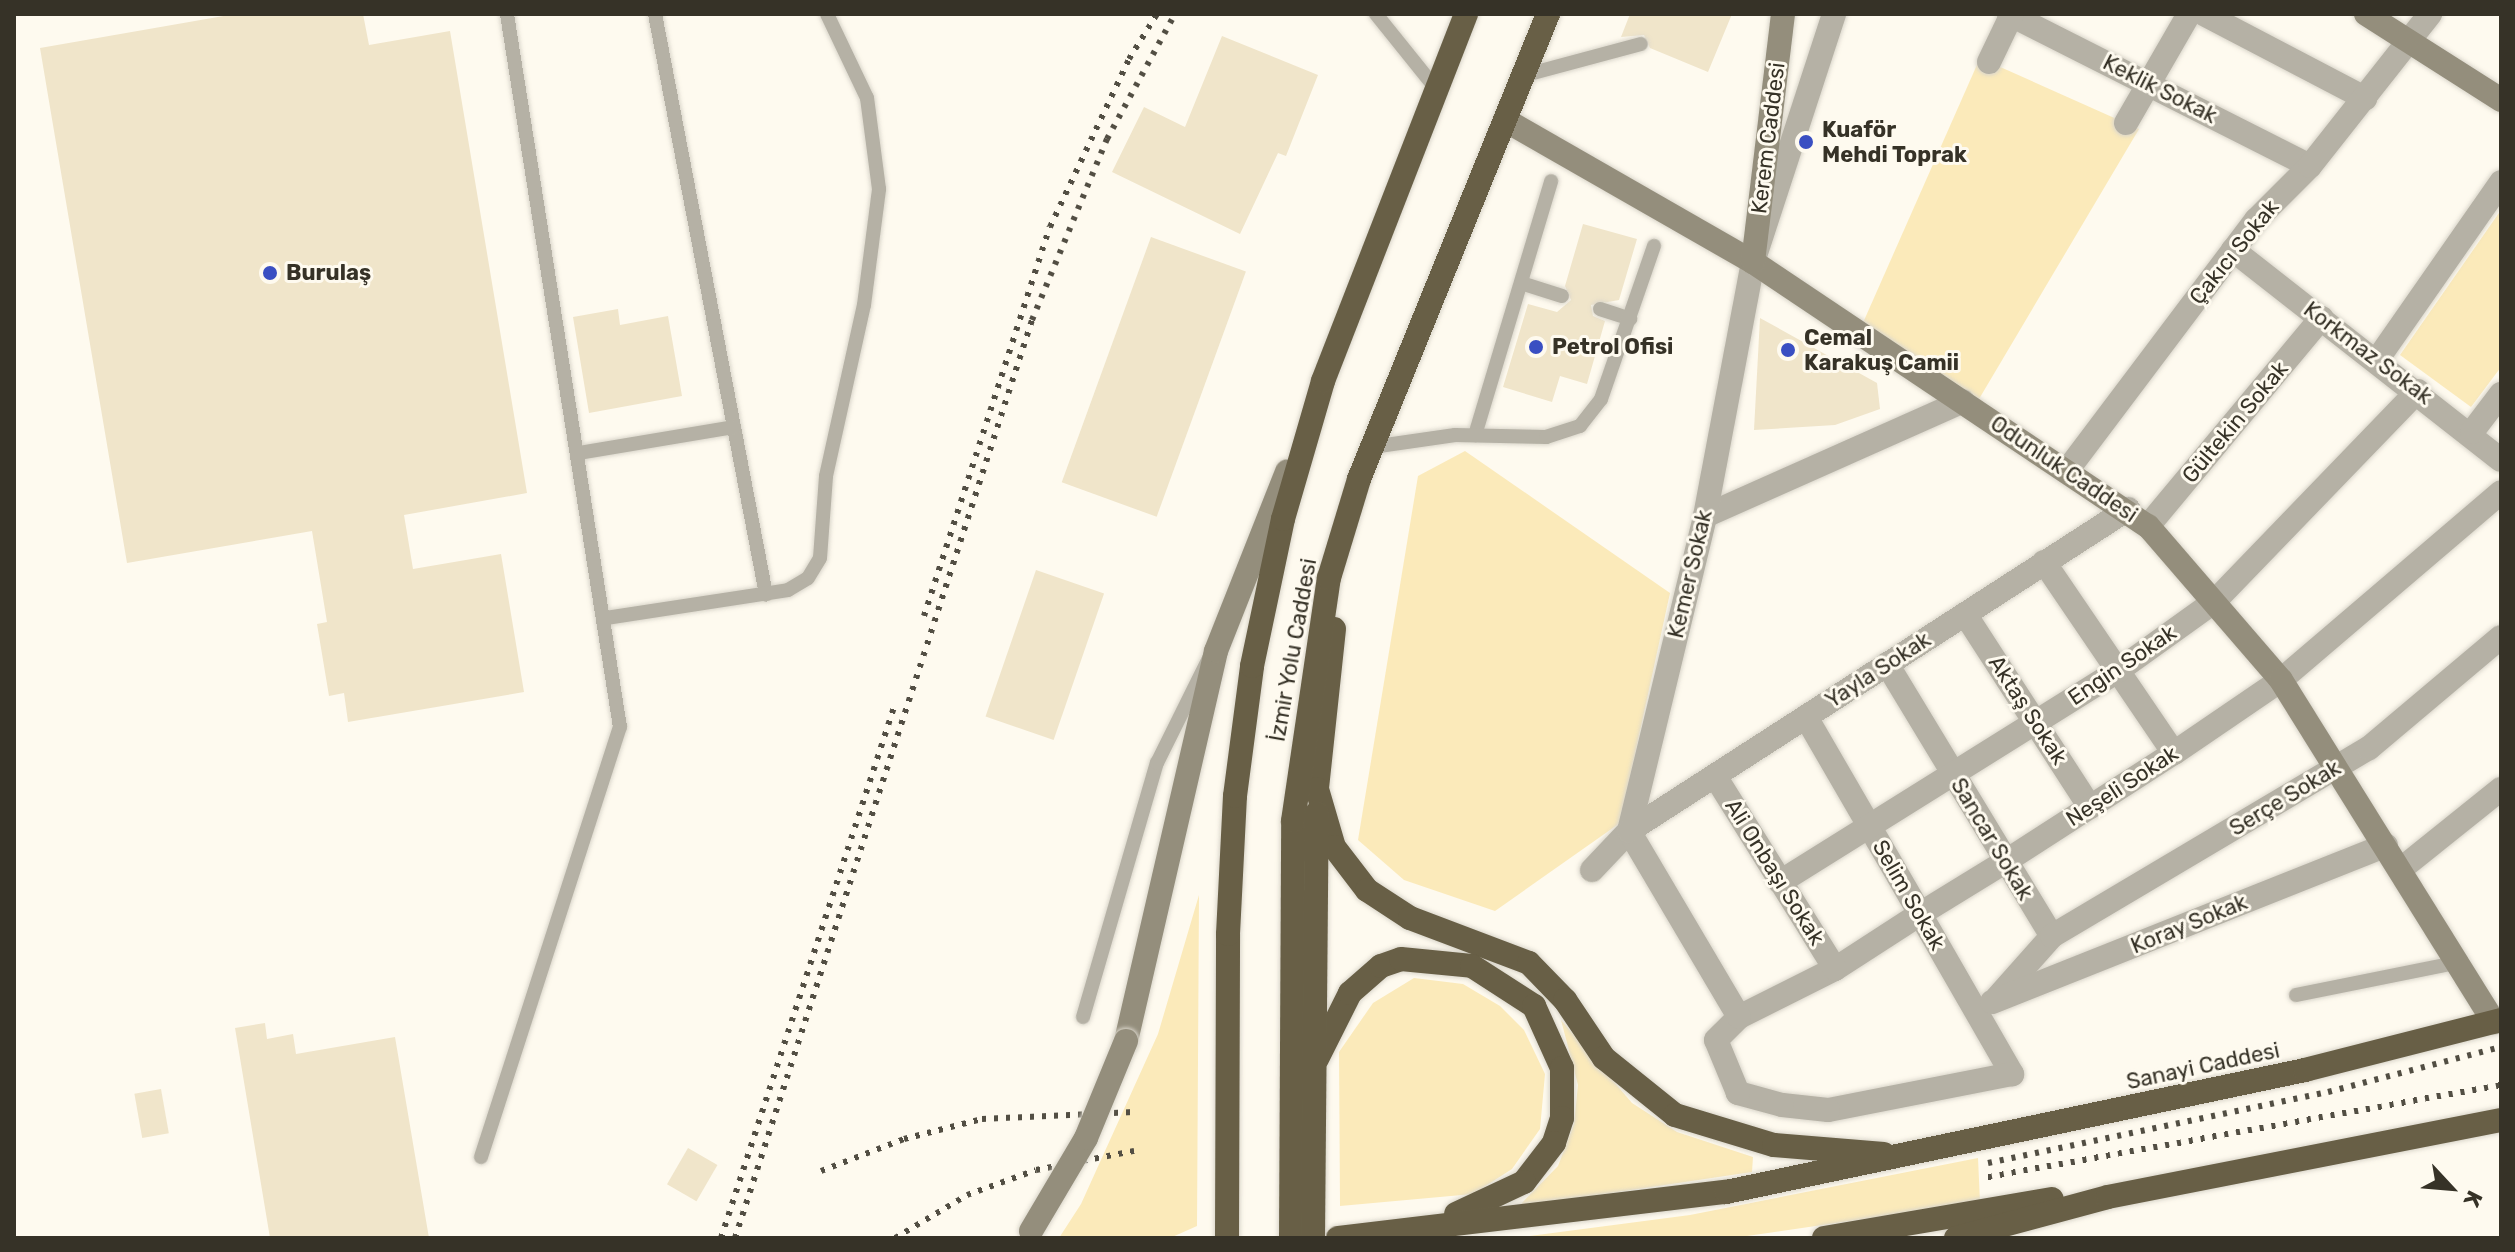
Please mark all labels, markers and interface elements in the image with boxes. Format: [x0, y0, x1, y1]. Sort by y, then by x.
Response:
street label: Keklik Sokak [2099, 49, 2221, 129]
street label: Kerem Caddesi [1746, 61, 1790, 215]
place label: Kuaför Mehdi Toprak [1822, 116, 1967, 168]
marker: Kuaför Mehdi Toprak [1797, 133, 1815, 151]
street label: Çakıcı Sokak [2184, 194, 2284, 310]
place label: Burulaş [286, 260, 371, 286]
marker: Burulaş [261, 264, 279, 282]
street label: Korkmaz Sokak [2299, 296, 2437, 410]
place label: Cemal Karakuş Camii [1804, 324, 1959, 376]
place label: Petrol Ofisi [1552, 334, 1673, 360]
marker: Petrol Ofisi [1527, 338, 1545, 356]
marker: Cemal Karakuş Camii [1779, 341, 1797, 359]
street label: Gültekin Sokak [2176, 356, 2294, 488]
street label: Odunluk Caddesi [1985, 410, 2143, 528]
street label: Kemer Sokak [1662, 507, 1718, 641]
street label: İzmir Yolu Caddesi [1264, 556, 1322, 744]
street label: Engin Sokak [2063, 619, 2181, 711]
street label: Yayla Sokak [1821, 626, 1935, 714]
street label: Aktaş Sokak [1983, 651, 2073, 769]
street label: Neşeli Sokak [2061, 740, 2183, 832]
street label: Serçe Sokak [2225, 755, 2345, 841]
street label: Sancar Sokak [1945, 773, 2039, 905]
street label: Ali Onbaşı Sokak [1720, 794, 1830, 950]
street label: Selim Sokak [1867, 835, 1951, 955]
street label: Koray Sokak [2127, 889, 2251, 959]
street label: Sanayi Caddesi [2124, 1037, 2282, 1095]
north arrow [2411, 1148, 2491, 1228]
text: K [2458, 1186, 2488, 1211]

